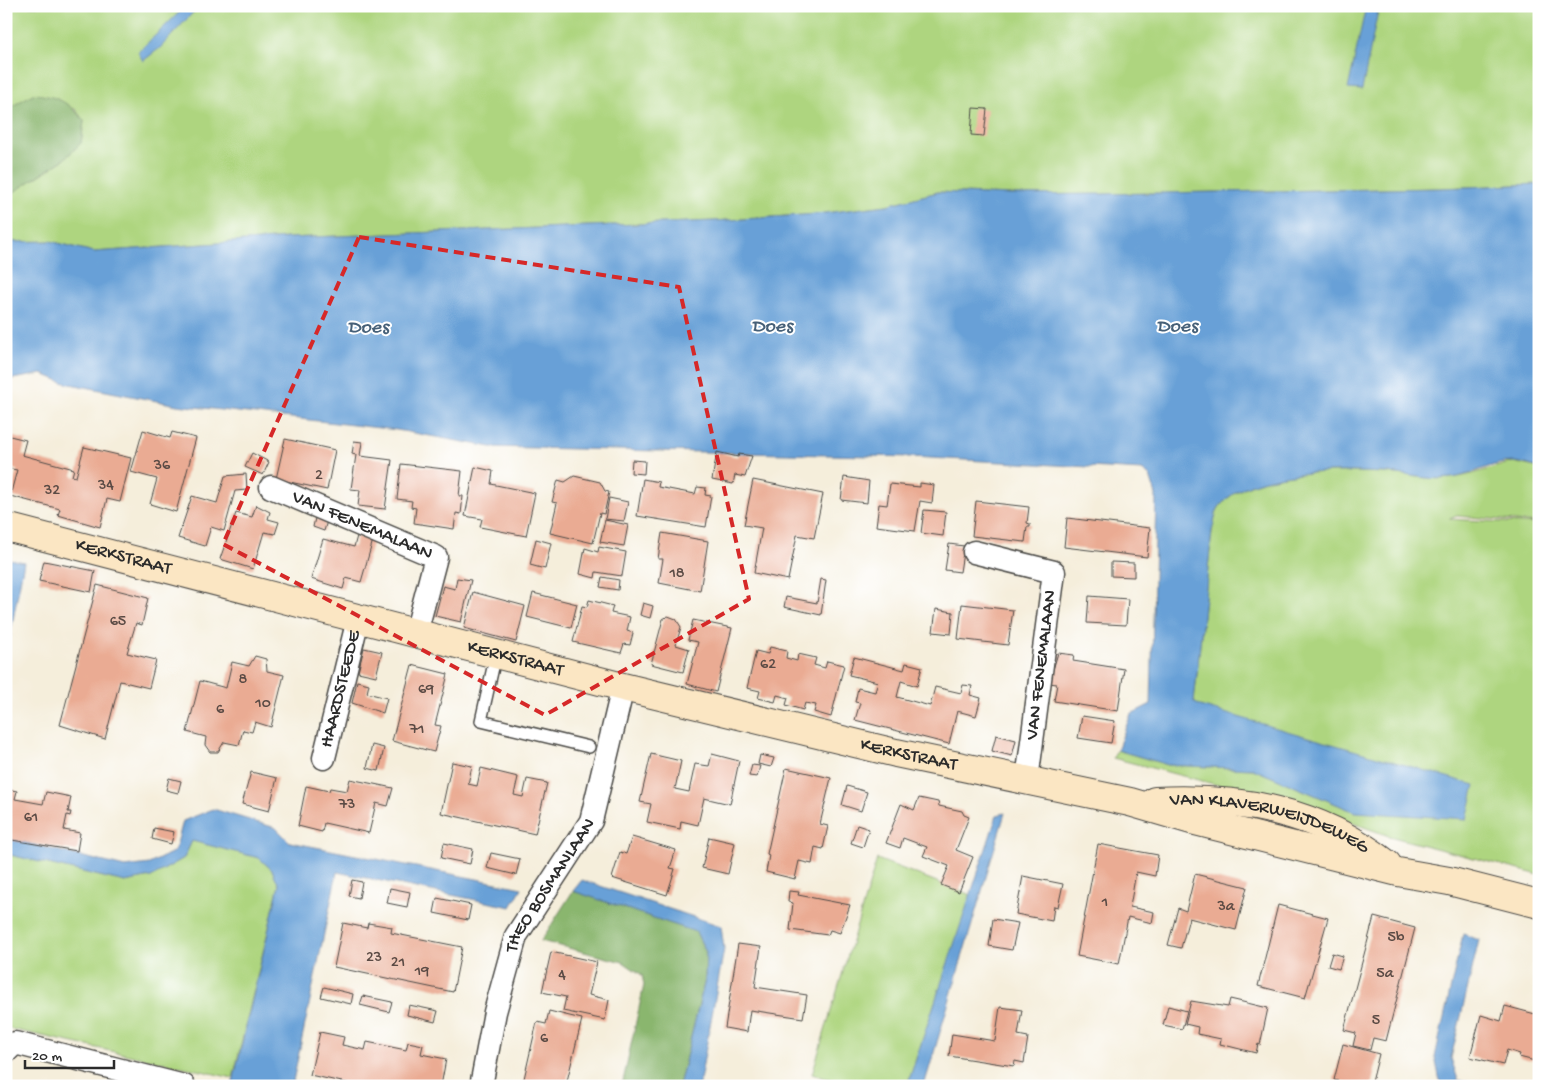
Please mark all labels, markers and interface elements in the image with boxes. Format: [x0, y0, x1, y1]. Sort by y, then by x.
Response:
water label: Does [751, 316, 794, 339]
water label: Does [1156, 316, 1199, 339]
water label: Does [347, 317, 390, 340]
house number: 36 [153, 457, 171, 476]
house number: 2 [315, 467, 323, 486]
house number: 34 [97, 477, 114, 496]
house number: 32 [43, 482, 60, 501]
street label: VAN FENEMALAAN [287, 485, 436, 566]
street label: KERKSTRAAT [73, 534, 174, 581]
house number: 18 [668, 565, 685, 584]
street label: VAN FENEMALAAN [1021, 589, 1063, 742]
house number: 65 [110, 613, 126, 632]
street label: HAARDSTEEDE [315, 627, 367, 750]
street label: KERKSTRAAT [465, 636, 566, 683]
house number: 62 [760, 656, 776, 675]
house number: 8 [239, 671, 248, 690]
house number: 69 [418, 681, 434, 700]
house number: 10 [254, 695, 271, 714]
house number: 6 [216, 701, 225, 720]
house number: 71 [409, 721, 424, 740]
street label: KERKSTRAAT [858, 733, 960, 777]
street label: VAN KLAVERWEIJDEWEG [1169, 789, 1374, 860]
house number: 73 [338, 796, 355, 815]
house number: 61 [24, 809, 38, 828]
street label: THEO BOSMANLAAN [500, 814, 601, 956]
house number: 1 [1101, 894, 1108, 913]
house number: 3a [1216, 898, 1236, 917]
house number: 5b [1388, 929, 1405, 948]
house number: 23 [366, 949, 382, 968]
house number: 21 [391, 954, 405, 973]
house number: 19 [414, 963, 429, 982]
house number: 5a [1376, 965, 1395, 984]
house number: 4 [558, 967, 566, 986]
house number: 5 [1372, 1012, 1380, 1031]
house number: 6 [540, 1030, 549, 1049]
scale bar [25, 1037, 114, 1069]
text: 20 m [32, 1048, 62, 1066]

